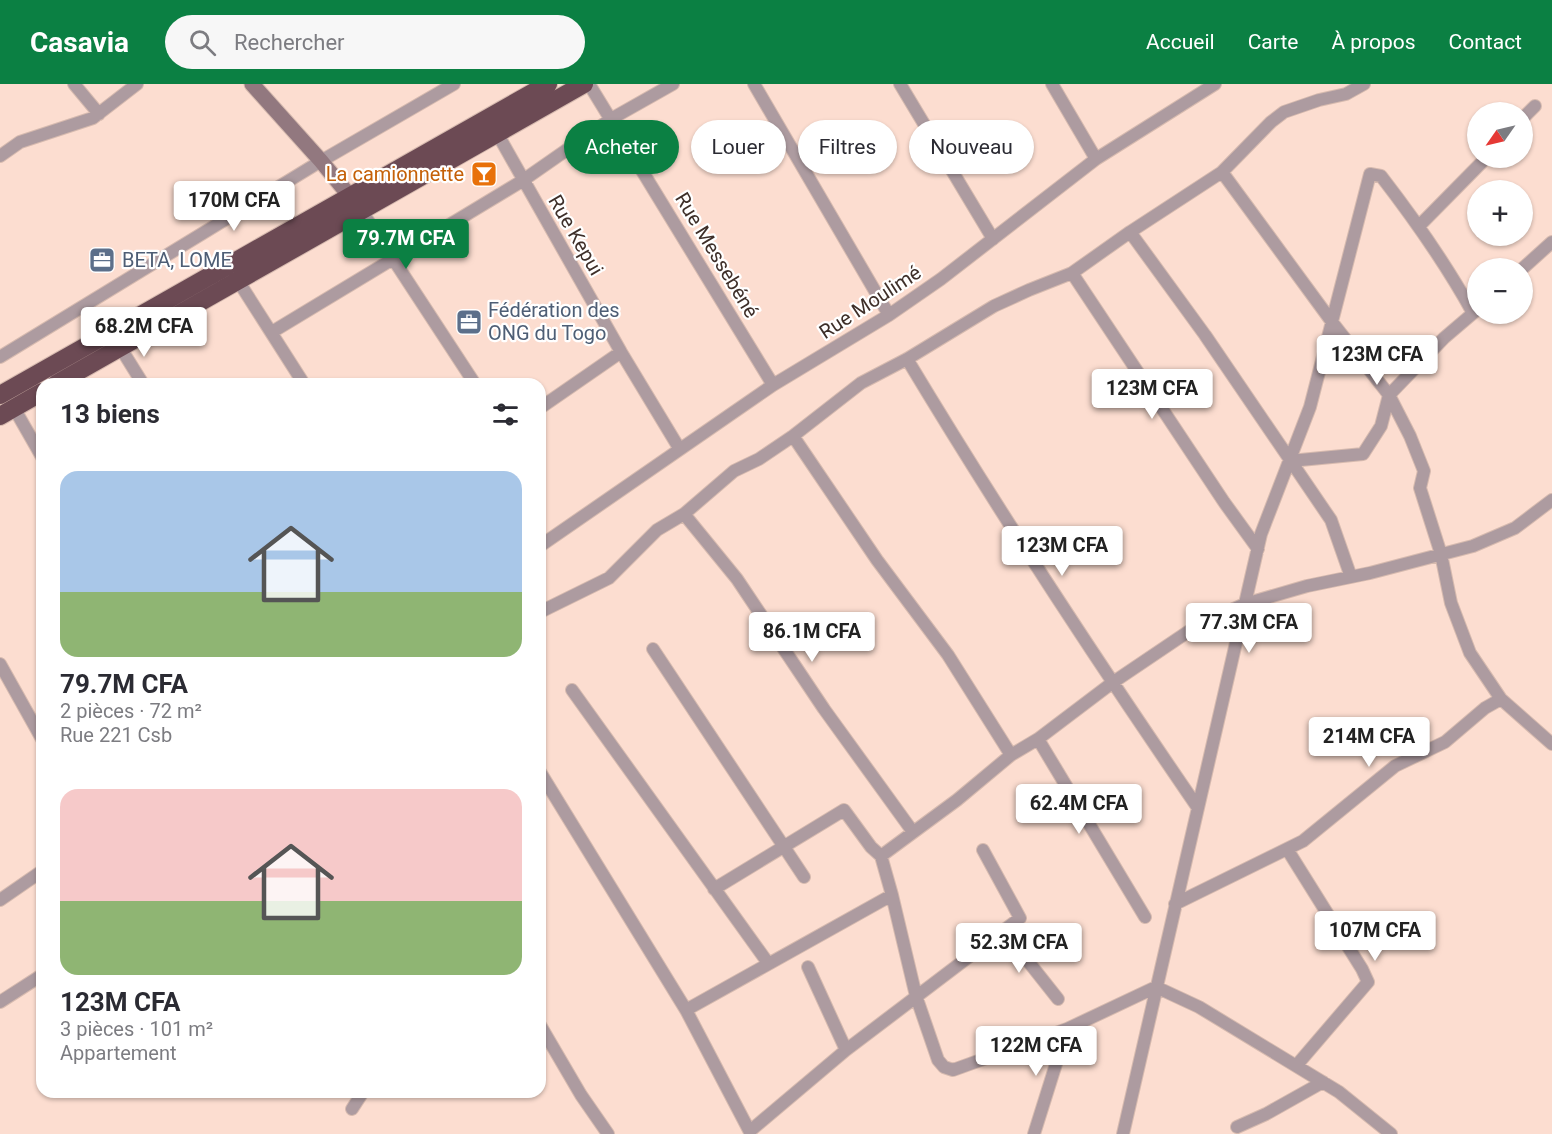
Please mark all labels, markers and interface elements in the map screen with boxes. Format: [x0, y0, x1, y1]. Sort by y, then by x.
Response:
search box [165, 15, 585, 69]
text: Casavia [30, 26, 129, 59]
icon: search [186, 26, 219, 59]
text: Rechercher [234, 30, 345, 55]
text: Accueil [1146, 30, 1215, 54]
text: Carte [1248, 30, 1298, 54]
text: À propos [1331, 30, 1416, 54]
text: Contact [1449, 30, 1522, 54]
north arrow [1467, 102, 1533, 168]
map controls [1467, 102, 1533, 324]
chip: Acheter [564, 120, 679, 174]
chip: Louer [691, 120, 786, 174]
chip: Filtres [798, 120, 897, 174]
chip: Nouveau [909, 120, 1034, 174]
bar icon: La camionnette [469, 159, 499, 189]
place label: La camionnette [326, 162, 464, 186]
button: + [1467, 180, 1533, 246]
pin: 170M CFA [172, 181, 296, 232]
text: 170M CFA [188, 188, 280, 212]
street label: Rue Messebéné [670, 188, 764, 322]
street label: Rue Kepui [543, 190, 609, 280]
pin: 79.7M CFA [337, 219, 475, 270]
text: 79.7M CFA [357, 226, 455, 250]
office icon: BETA, LOME [87, 245, 117, 275]
place label: BETA, LOME [122, 248, 232, 272]
button: − [1467, 258, 1533, 324]
street label: Rue Moulimé [815, 260, 925, 344]
place label: Fédération des ONG du Togo [488, 298, 620, 345]
pin: 68.2M CFA [75, 307, 213, 358]
office icon: Fédération des ONG du Togo [454, 307, 484, 337]
text: 68.2M CFA [95, 314, 193, 338]
pin: 123M CFA [1315, 335, 1439, 386]
text: 123M CFA [1331, 342, 1423, 366]
pin: 123M CFA [1090, 369, 1214, 420]
text: 123M CFA [1106, 376, 1198, 400]
icon: filters [489, 398, 522, 431]
text: 13 biens [60, 399, 160, 429]
icon: home [237, 510, 345, 618]
pin: 123M CFA [1000, 526, 1124, 577]
text: 123M CFA [1016, 533, 1108, 557]
pin: 77.3M CFA [1180, 603, 1318, 654]
text: 77.3M CFA [1200, 610, 1298, 634]
pin: 86.1M CFA [743, 612, 881, 663]
text: 86.1M CFA [763, 619, 861, 643]
text: 79.7M CFA [60, 669, 188, 699]
text: 2 pièces · 72 m² [60, 699, 202, 723]
pin: 214M CFA [1307, 717, 1431, 768]
text: Rue 221 Csb [60, 723, 172, 747]
text: 214M CFA [1323, 724, 1415, 748]
pin: 62.4M CFA [1010, 784, 1148, 835]
text: 62.4M CFA [1030, 791, 1128, 815]
icon: home [237, 828, 345, 936]
pin: 107M CFA [1313, 911, 1437, 962]
text: 107M CFA [1329, 918, 1421, 942]
pin: 52.3M CFA [950, 923, 1088, 974]
text: 52.3M CFA [970, 930, 1068, 954]
text: 123M CFA [60, 987, 180, 1017]
text: 3 pièces · 101 m² [60, 1017, 213, 1041]
pin: 122M CFA [974, 1026, 1098, 1077]
text: 122M CFA [990, 1033, 1082, 1057]
text: Appartement [60, 1041, 177, 1065]

